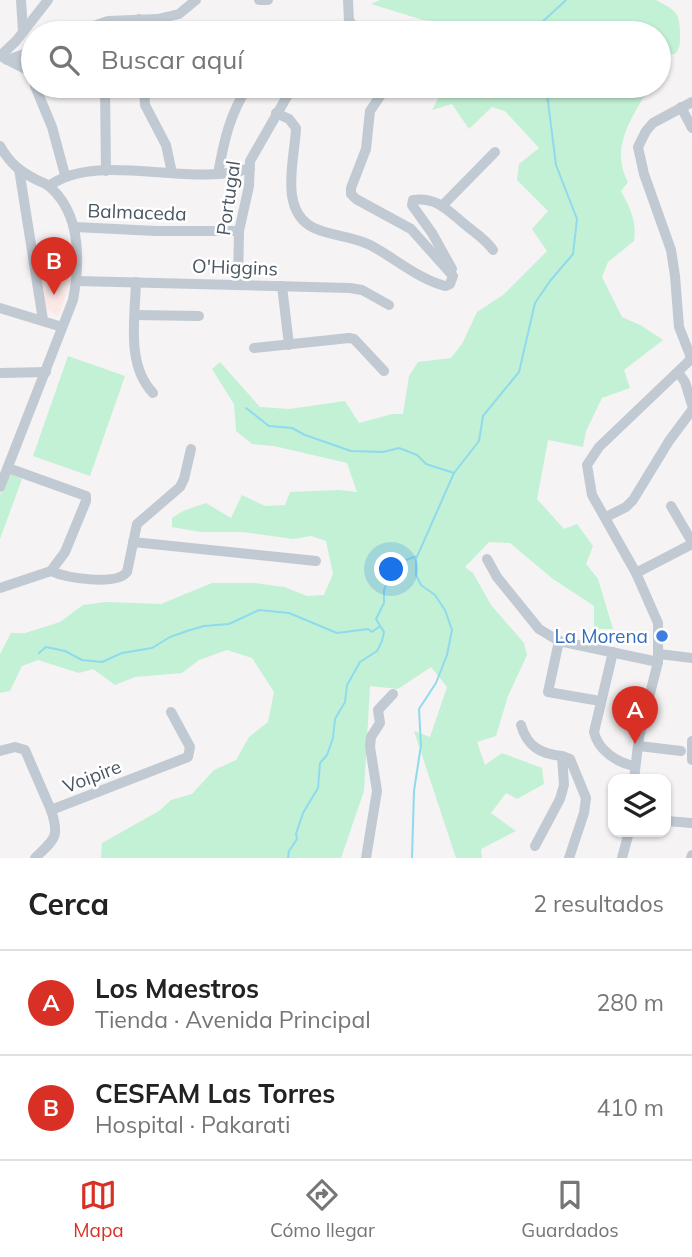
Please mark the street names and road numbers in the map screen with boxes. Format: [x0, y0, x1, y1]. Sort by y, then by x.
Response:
street label: Portugal [211, 159, 245, 237]
street label: Balmaceda [87, 198, 187, 226]
street label: O'Higgins [192, 254, 278, 280]
street label: Voipire [59, 754, 125, 798]

